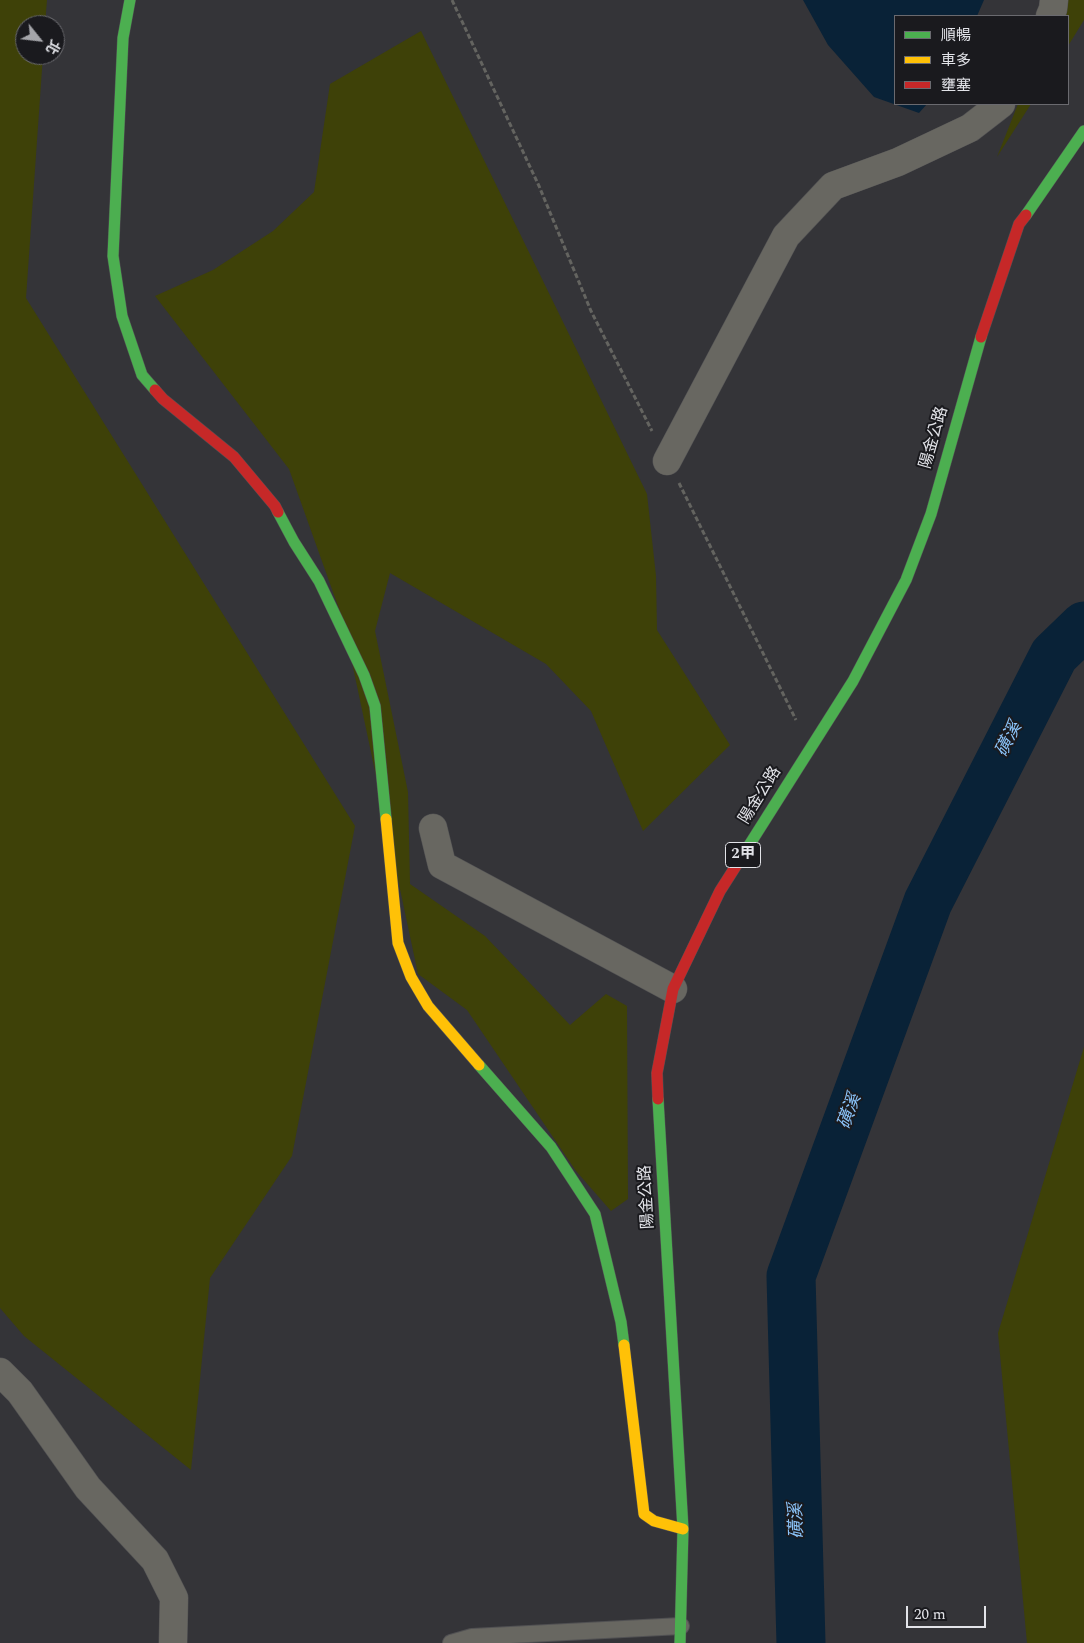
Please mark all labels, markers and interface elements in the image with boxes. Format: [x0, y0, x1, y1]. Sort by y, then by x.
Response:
north arrow [15, 15, 65, 65]
legend [894, 15, 1069, 105]
text: 順暢 [941, 24, 971, 47]
text: 北 [40, 36, 65, 58]
text: 車多 [941, 49, 971, 72]
text: 壅塞 [941, 74, 971, 97]
street label: 陽金公路 [917, 405, 953, 471]
water label: 磺溪 [992, 719, 1028, 761]
street label: 陽金公路 [736, 764, 786, 828]
road number: 2甲 [726, 842, 760, 868]
water label: 磺溪 [835, 1091, 867, 1133]
street label: 陽金公路 [637, 1165, 659, 1229]
water label: 磺溪 [787, 1503, 809, 1539]
scale bar [909, 1596, 989, 1628]
text: 20 m [914, 1603, 946, 1626]

